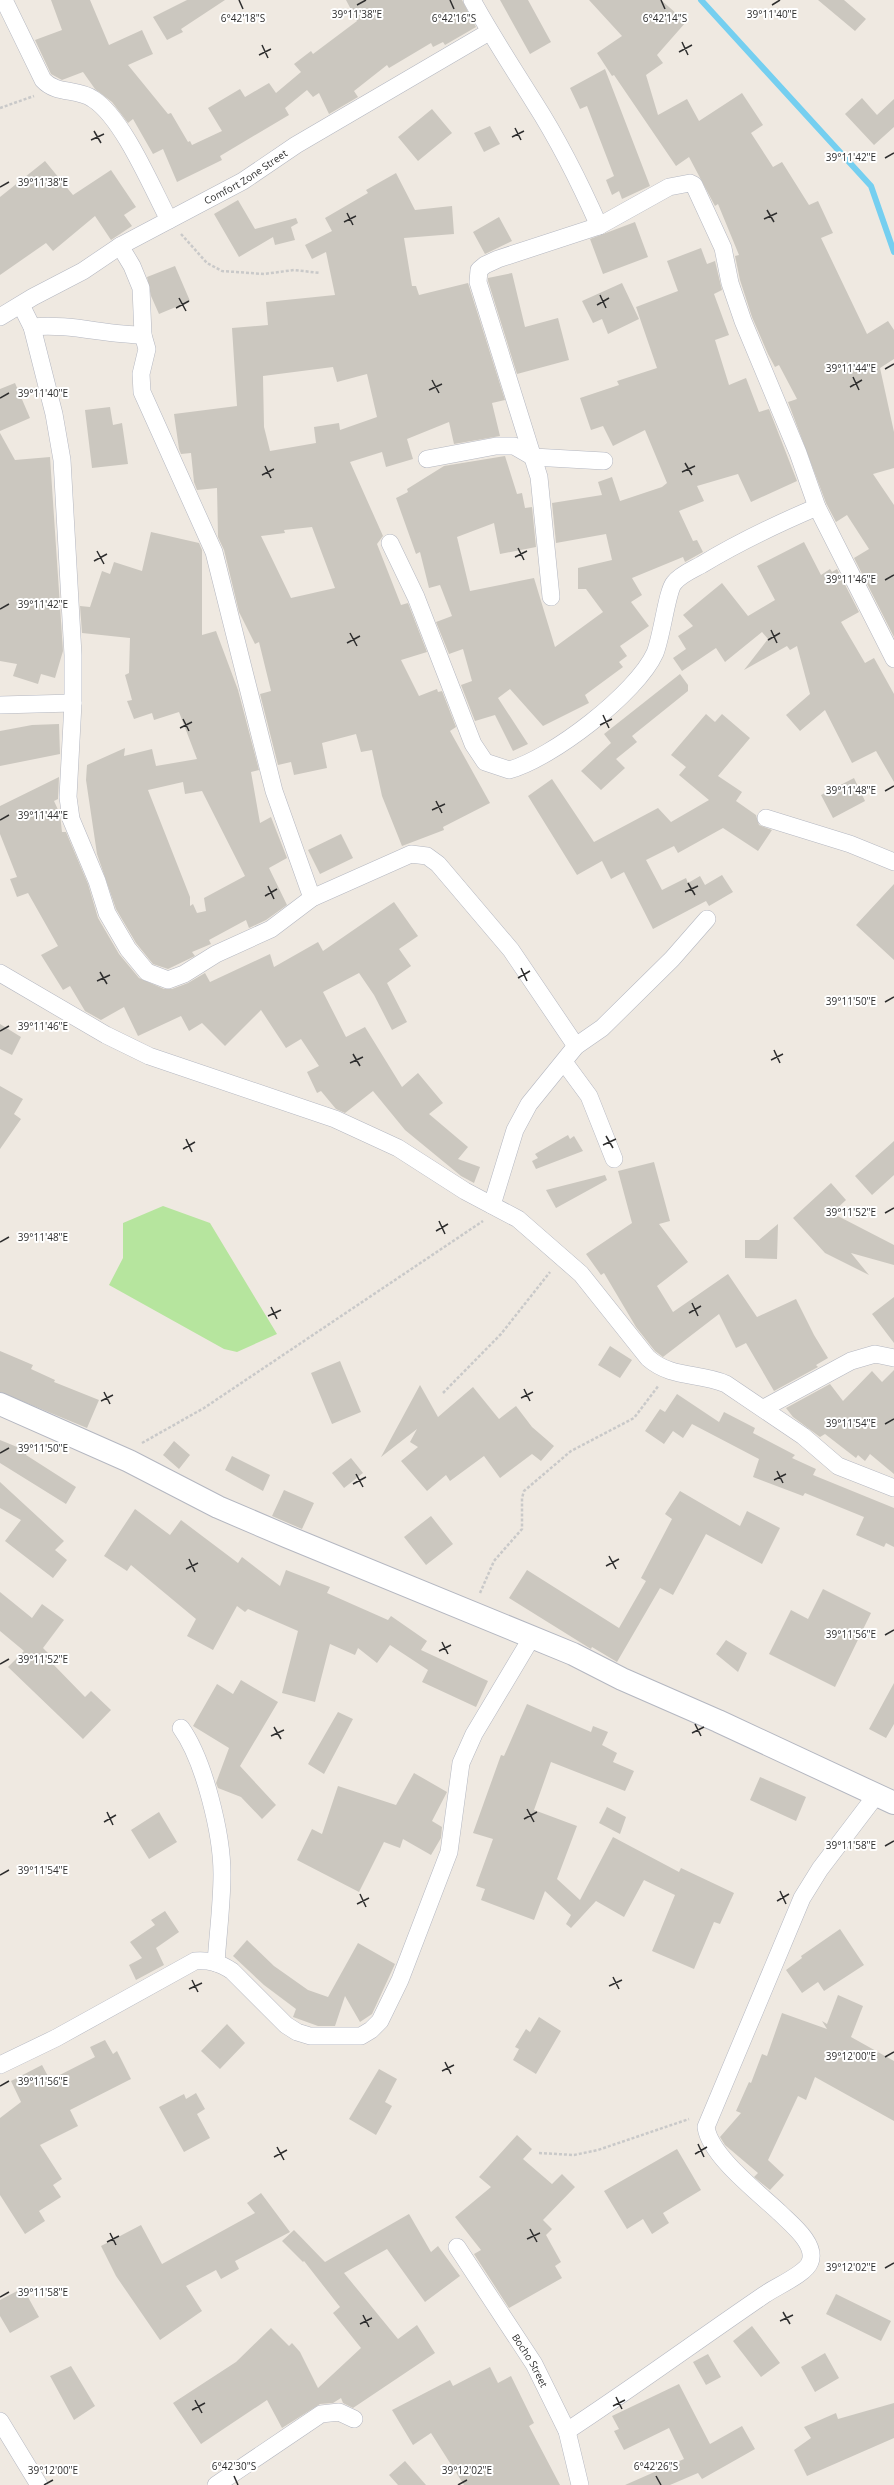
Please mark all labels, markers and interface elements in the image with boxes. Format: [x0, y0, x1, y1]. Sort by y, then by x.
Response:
text: 39°11'38"E [332, 7, 382, 21]
text: 39°11'40"E [747, 7, 797, 21]
text: 6°42'18"S [221, 11, 265, 25]
text: 6°42'16"S [432, 11, 476, 25]
text: 6°42'14"S [643, 11, 687, 25]
street label: Comfort Zone Street [201, 146, 290, 207]
text: 39°11'42"E [826, 150, 876, 164]
text: 39°11'38"E [18, 175, 68, 189]
text: 39°11'44"E [826, 361, 876, 375]
text: 39°11'40"E [18, 386, 68, 400]
text: 39°11'46"E [826, 572, 876, 586]
text: 39°11'42"E [18, 597, 68, 611]
text: 39°11'48"E [826, 783, 876, 797]
text: 39°11'44"E [18, 808, 68, 822]
text: 39°11'50"E [826, 994, 876, 1008]
text: 39°11'46"E [18, 1019, 68, 1033]
text: 39°11'52"E [826, 1205, 876, 1219]
text: 39°11'48"E [18, 1230, 68, 1244]
text: 39°11'54"E [826, 1416, 876, 1430]
text: 39°11'50"E [18, 1441, 68, 1455]
text: 39°11'56"E [826, 1627, 876, 1641]
text: 39°11'52"E [18, 1652, 68, 1666]
text: 39°11'58"E [826, 1838, 876, 1852]
text: 39°11'54"E [18, 1863, 68, 1877]
text: 39°12'00"E [826, 2049, 876, 2063]
text: 39°11'56"E [18, 2074, 68, 2088]
text: 39°12'02"E [826, 2260, 876, 2274]
text: 39°11'58"E [18, 2285, 68, 2299]
street label: Bocho Street [509, 2331, 551, 2390]
text: 6°42'30"S [212, 2459, 256, 2473]
text: 6°42'26"S [634, 2459, 678, 2473]
text: 39°12'00"E [28, 2463, 78, 2477]
text: 39°12'02"E [442, 2463, 492, 2477]

